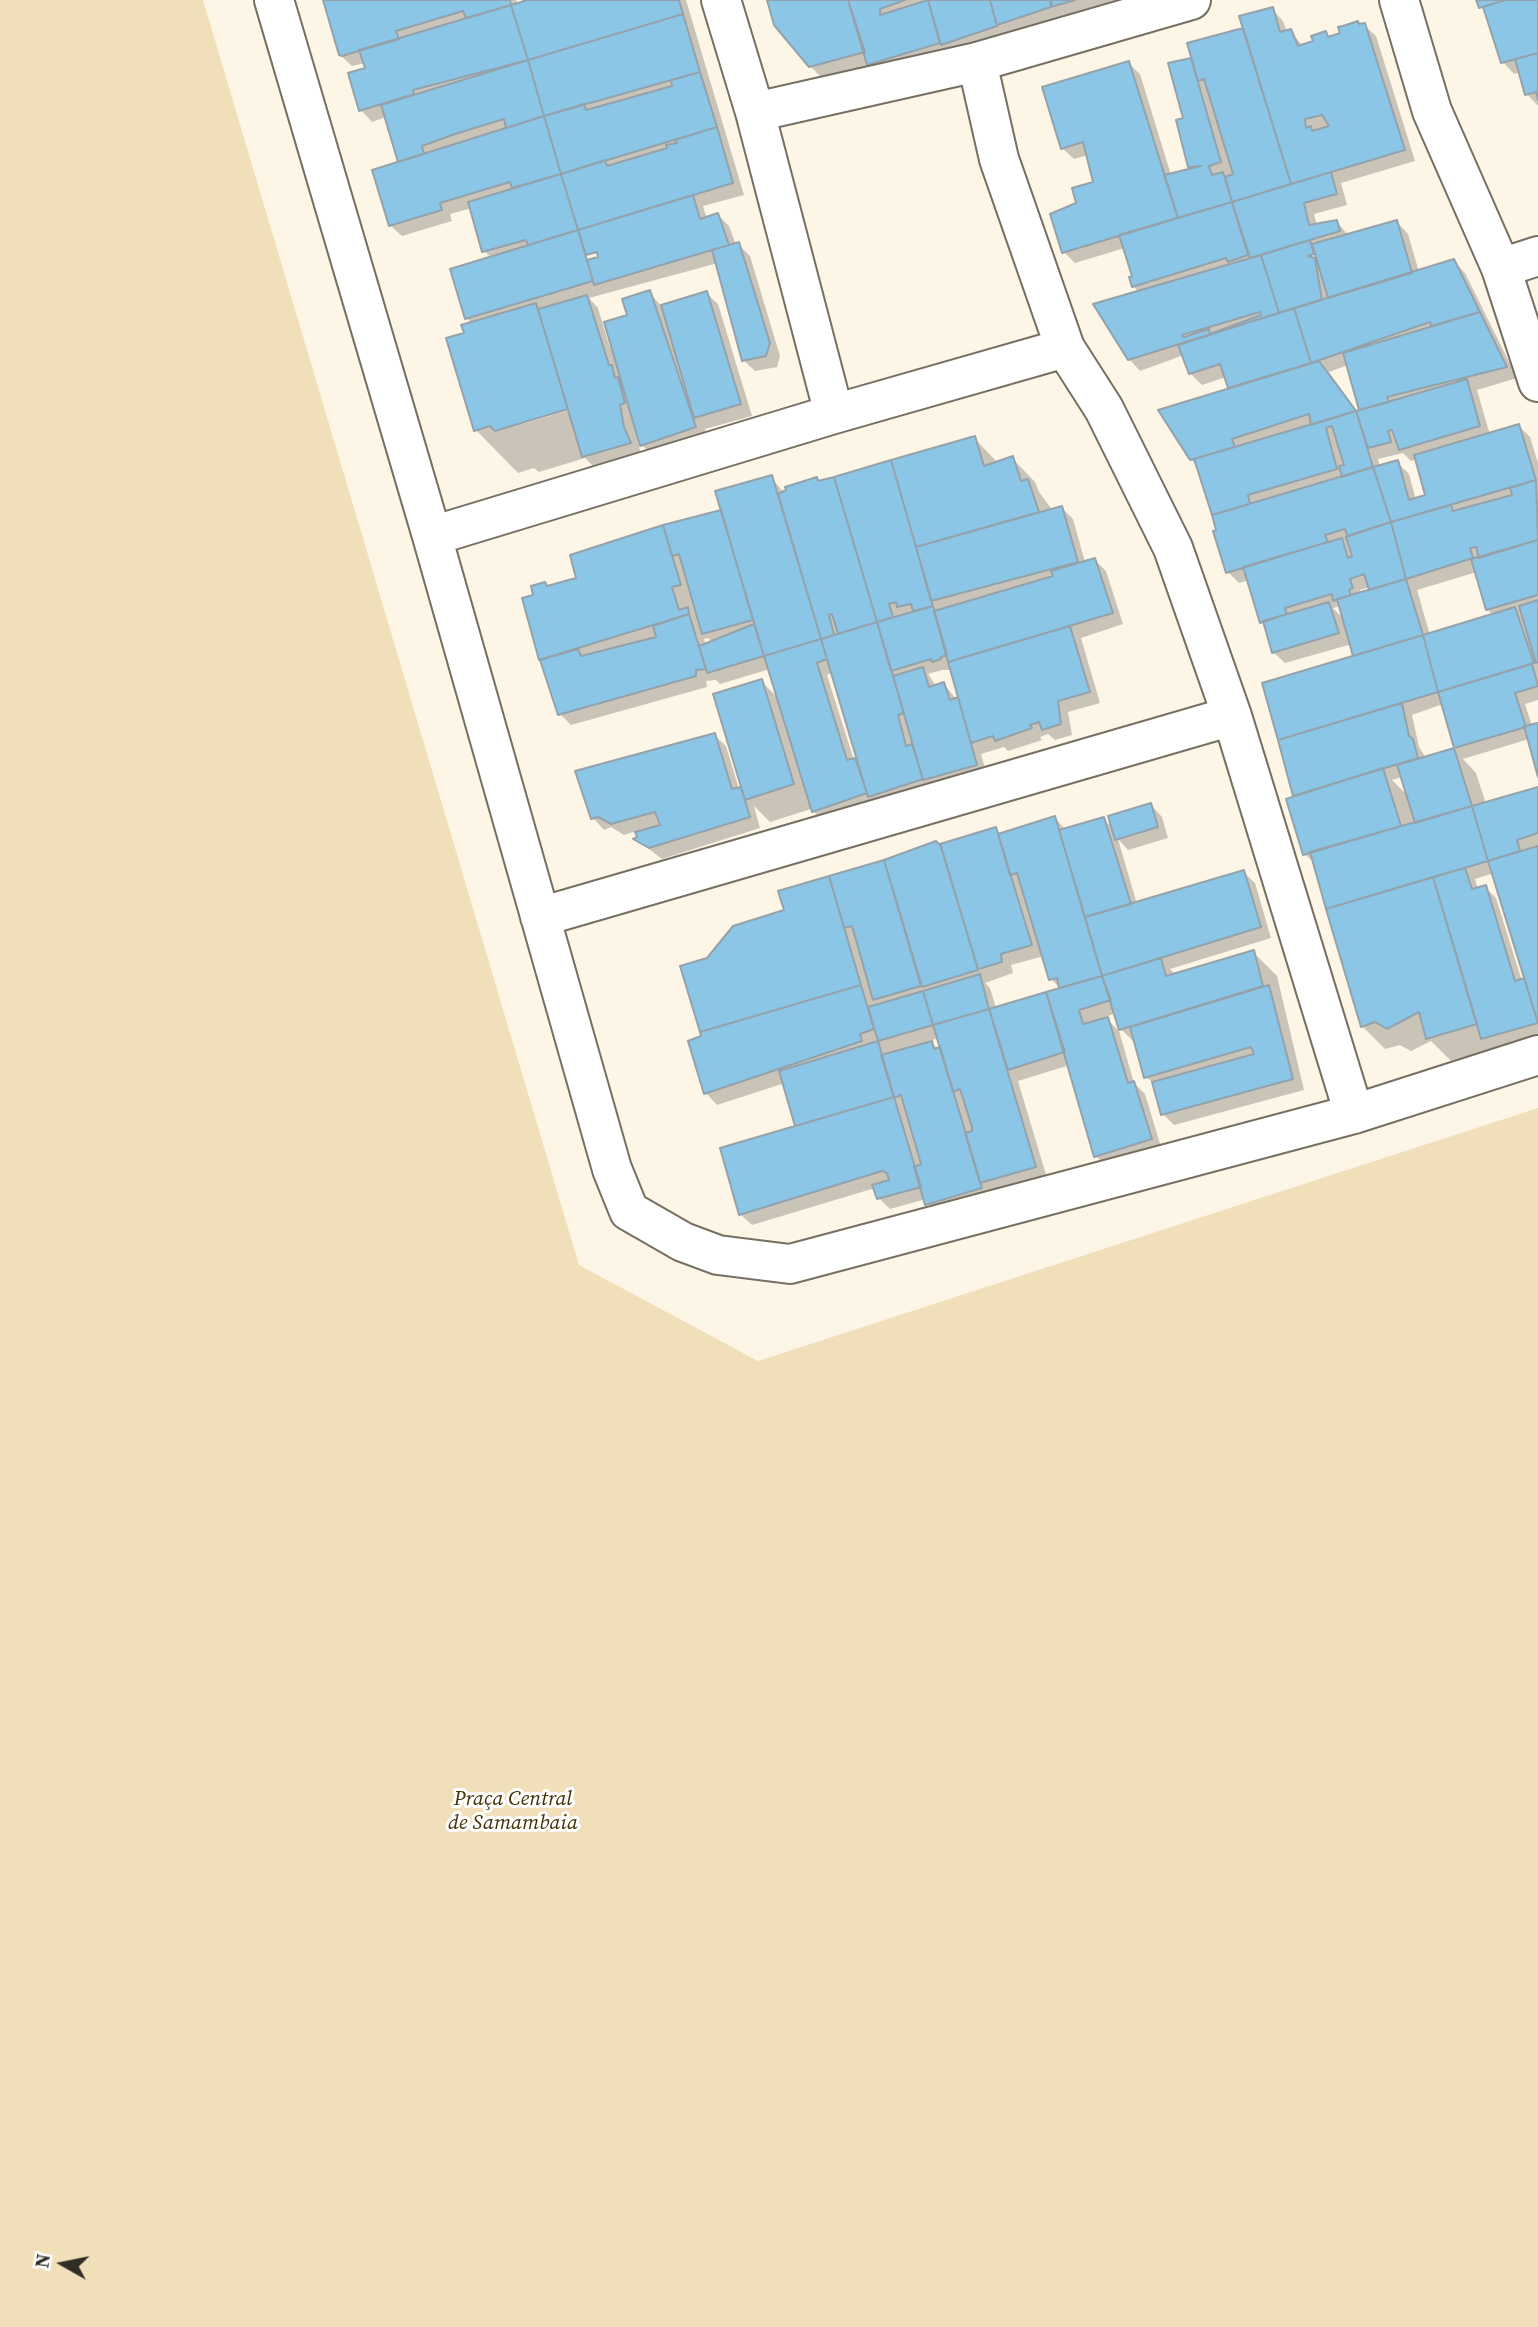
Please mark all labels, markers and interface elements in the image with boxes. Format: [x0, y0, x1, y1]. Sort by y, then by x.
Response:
park label: Praça Central de Samambaia [448, 1787, 578, 1837]
north arrow [28, 2229, 98, 2299]
text: N [28, 2252, 56, 2270]

